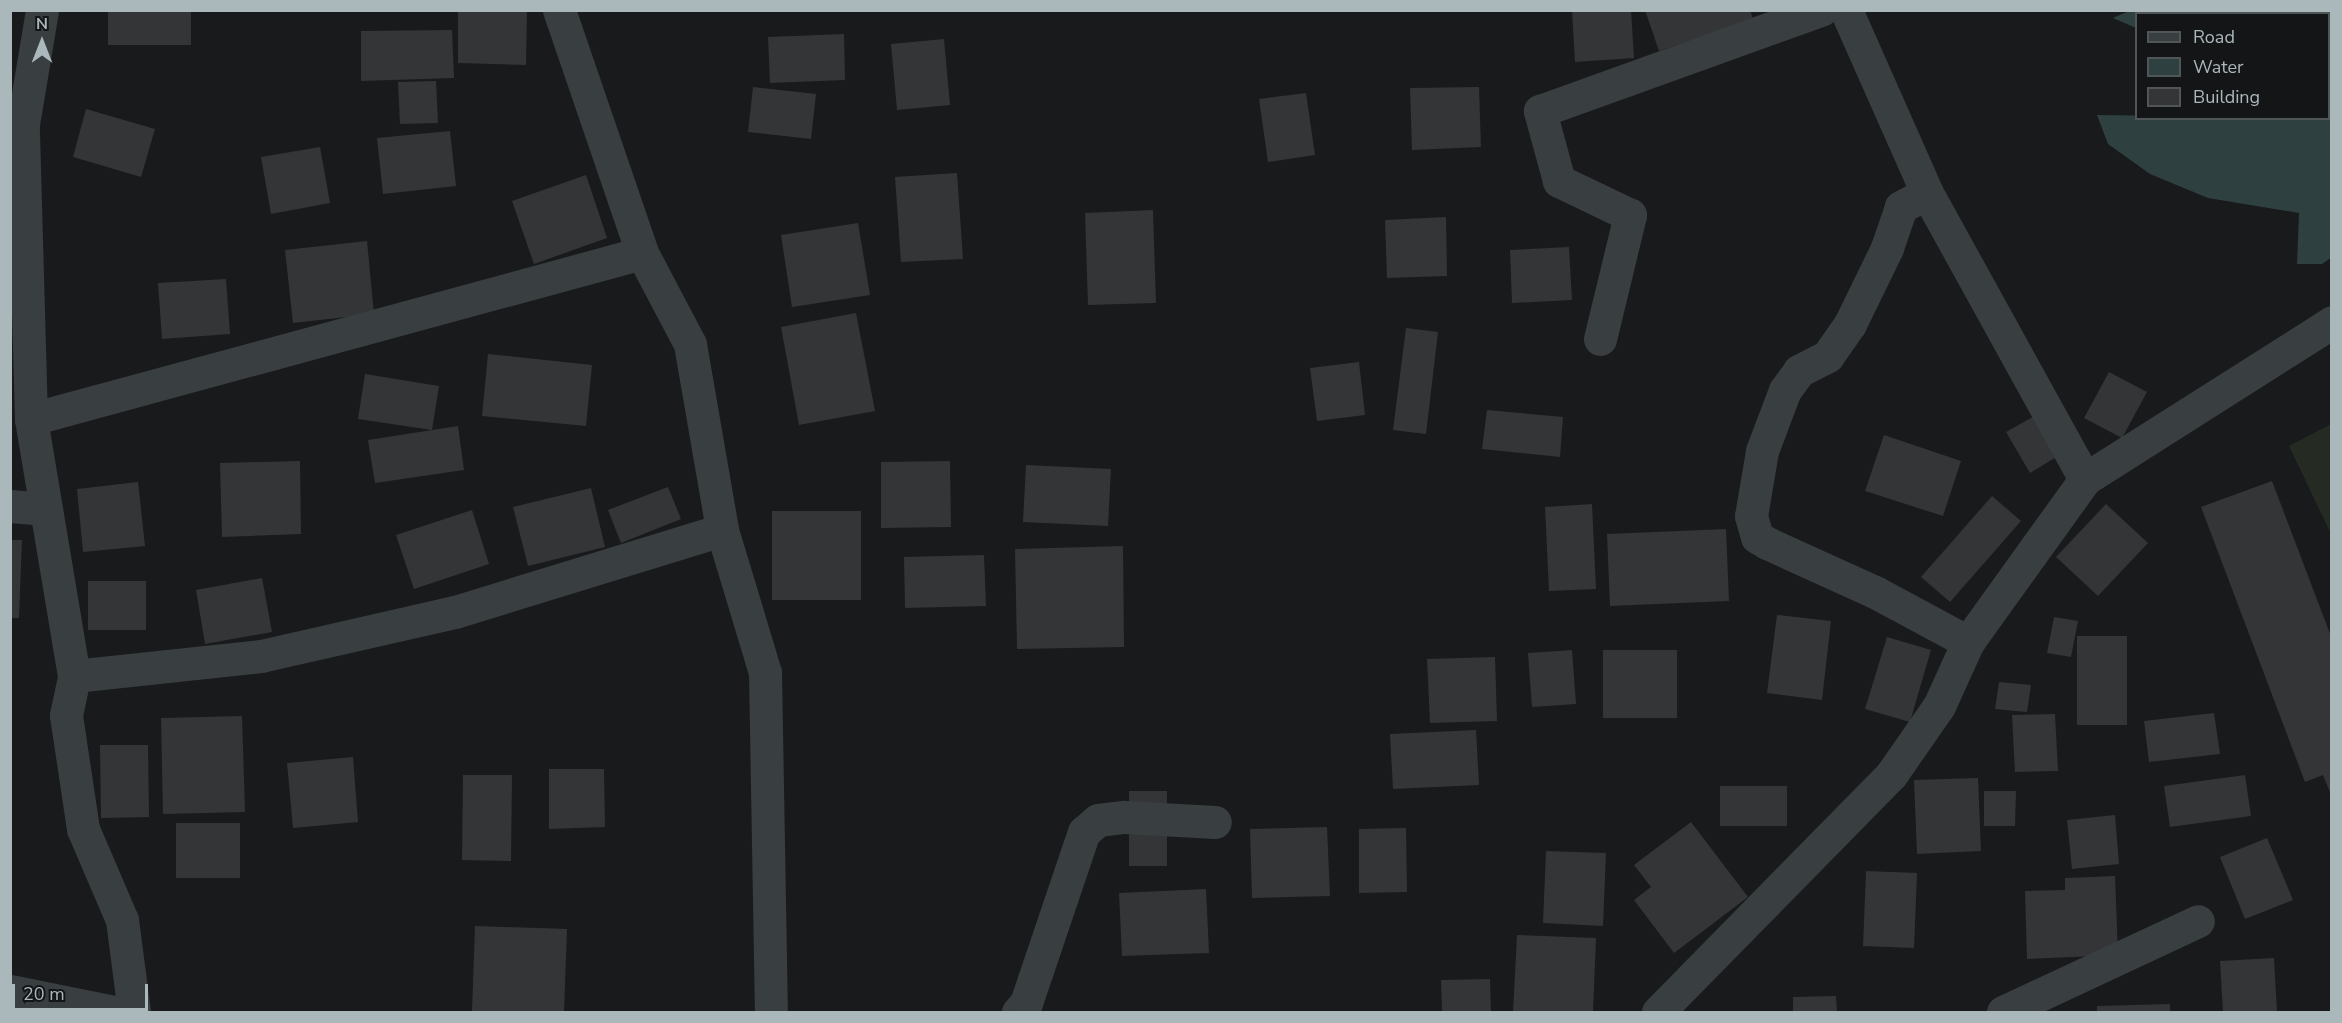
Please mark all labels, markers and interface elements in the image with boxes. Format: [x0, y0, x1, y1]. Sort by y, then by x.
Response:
north arrow [12, 12, 72, 72]
legend [2135, 12, 2330, 120]
text: N [36, 13, 48, 35]
text: Road [2193, 25, 2235, 49]
text: Water [2193, 55, 2244, 79]
text: Building [2193, 85, 2260, 109]
scale bar [15, 972, 152, 1010]
text: 20 m [23, 982, 65, 1006]

